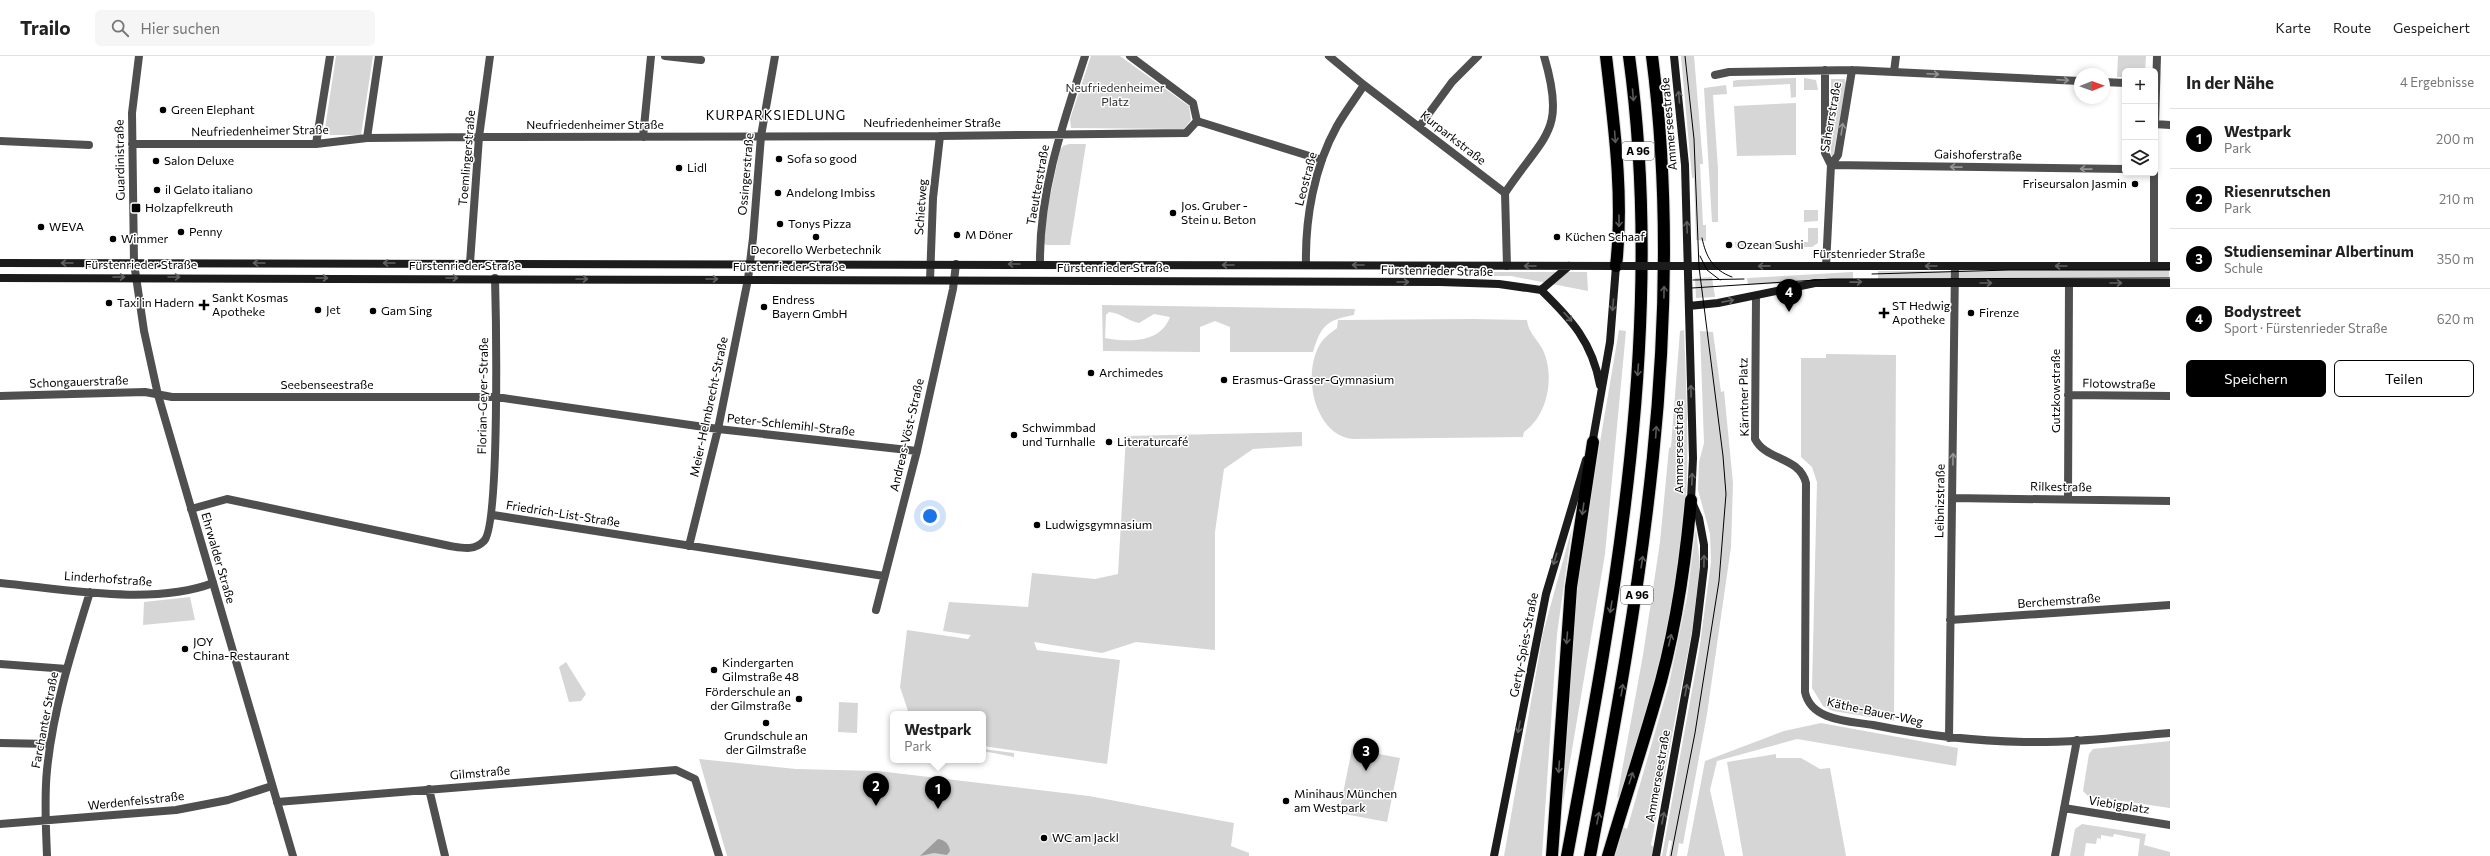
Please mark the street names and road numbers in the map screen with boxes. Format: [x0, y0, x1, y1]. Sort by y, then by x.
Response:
street label: Ammerseestraße [1657, 77, 1679, 171]
street label: Saherrstraße [1817, 81, 1843, 153]
street label: Kurparkstraße [1418, 107, 1489, 167]
street label: Toemlingerstraße [455, 110, 477, 206]
street label: Neufriedenheimer Straße [863, 115, 1001, 129]
street label: Neufriedenheimer Straße [526, 117, 664, 131]
street label: Guardinistraße [111, 119, 127, 201]
street label: Neufriedenheimer Straße [191, 122, 329, 138]
street label: Ossingerstraße [734, 132, 756, 216]
road number: A 96 [1622, 142, 1654, 160]
street label: Taeutterstraße [1023, 143, 1051, 226]
street label: Gaishoferstraße [1934, 146, 2022, 162]
street label: Leostraße [1291, 150, 1319, 207]
street label: Schietweg [911, 178, 929, 236]
street label: Fürstenrieder Straße [1813, 246, 1925, 260]
street label: Fürstenrieder Straße [85, 257, 197, 271]
street label: Fürstenrieder Straße [409, 258, 521, 272]
street label: Fürstenrieder Straße [733, 259, 845, 273]
street label: Fürstenrieder Straße [1057, 260, 1169, 274]
street label: Fürstenrieder Straße [1381, 262, 1493, 278]
street label: Meier-Helmbrecht-Straße [686, 335, 730, 478]
street label: Florian-Geyer-Straße [474, 337, 490, 454]
street label: Gutzkowstraße [2048, 349, 2062, 433]
street label: Kärntner Platz [1735, 357, 1751, 437]
street label: Schongauerstraße [29, 372, 129, 390]
street label: Flotowstraße [2082, 375, 2156, 391]
street label: Seebenseestraße [280, 377, 374, 391]
street label: Andreas-Vöst-Straße [886, 377, 926, 493]
street label: Ammerseestraße [1671, 400, 1685, 494]
street label: Peter-Schlemihl-Straße [726, 410, 856, 438]
street label: Leibnizstraße [1931, 464, 1947, 538]
street label: Rilkestraße [2030, 478, 2092, 494]
street label: Friedrich-List-Straße [505, 497, 621, 529]
street label: Ehrwalder Straße [199, 510, 239, 605]
street label: Linderhofstraße [64, 568, 153, 588]
road number: A 96 [1621, 586, 1653, 604]
street label: Berchemstraße [2017, 590, 2101, 610]
street label: Gerty-Spies-Straße [1506, 591, 1540, 698]
street label: Farchanter Straße [28, 670, 60, 769]
street label: Käthe-Bauer-Weg [1826, 694, 1925, 728]
street label: Ammerseestraße [1642, 729, 1672, 823]
street label: Gilmstraße [449, 762, 511, 782]
street label: Werdenfelsstraße [87, 788, 185, 812]
street label: Viebigplatz [2088, 792, 2151, 816]

